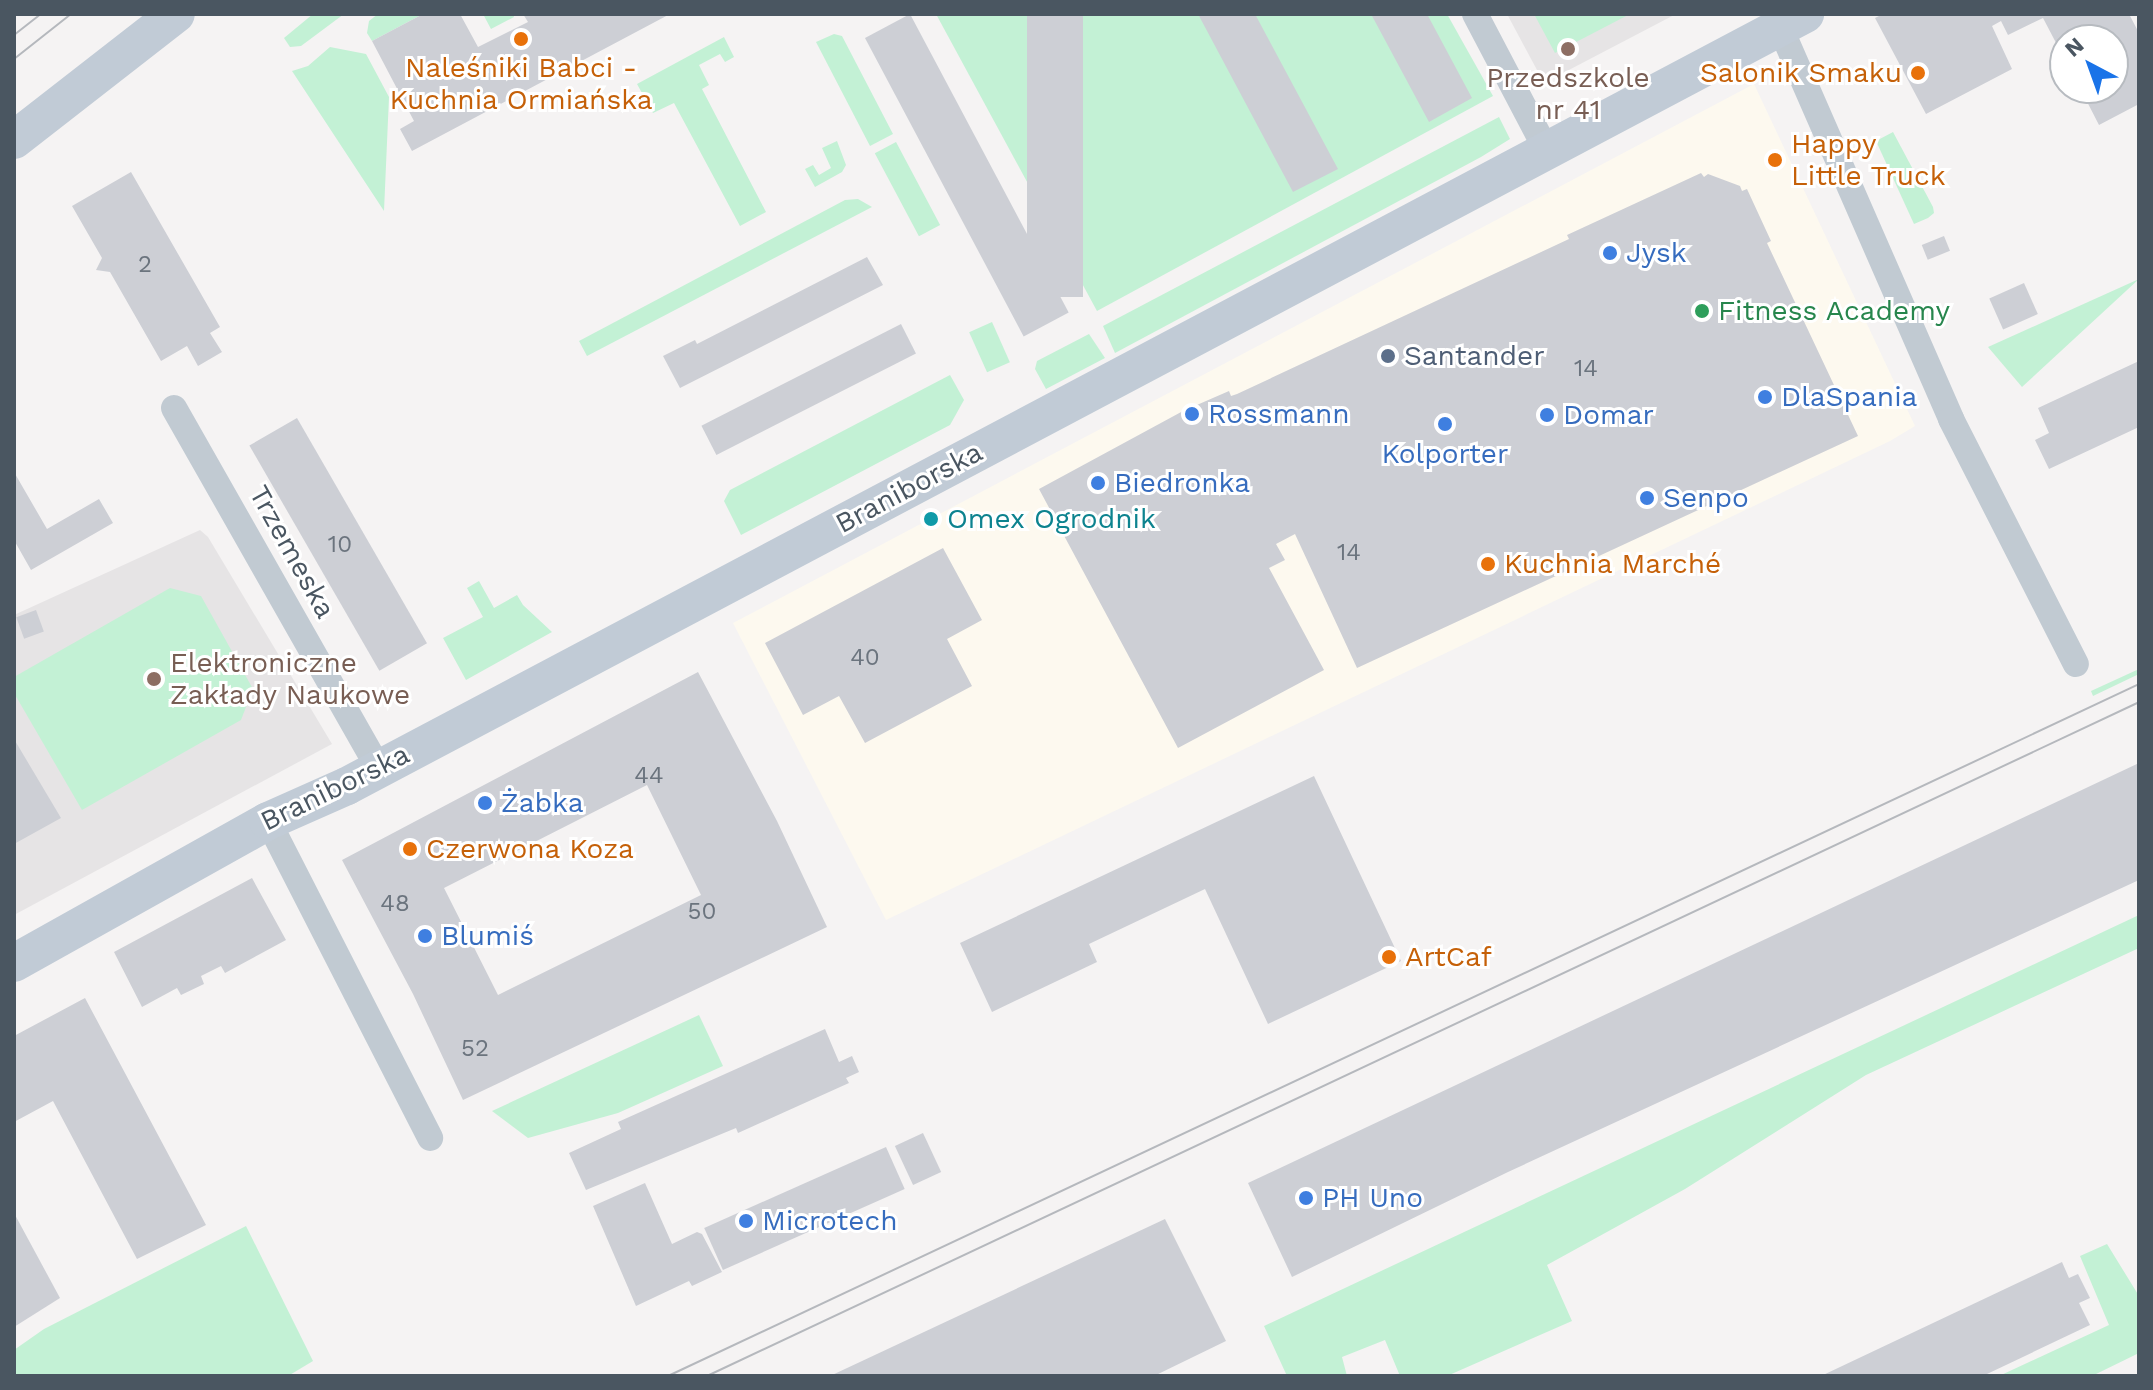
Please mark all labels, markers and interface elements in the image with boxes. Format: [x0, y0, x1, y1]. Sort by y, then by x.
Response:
north arrow [2049, 24, 2129, 104]
marker: Naleśniki Babci - Kuchnia Ormiańska [512, 30, 530, 48]
text: N [2060, 32, 2089, 62]
marker: Przedszkole nr 41 [1559, 40, 1577, 58]
place label: Naleśniki Babci - Kuchnia Ormiańska [389, 51, 653, 117]
place label: Salonik Smaku [1699, 56, 1902, 90]
place label: Przedszkole nr 41 [1486, 61, 1650, 127]
marker: Salonik Smaku [1909, 64, 1927, 82]
place label: Happy Little Truck [1791, 127, 1946, 193]
marker: Happy Little Truck [1766, 151, 1784, 169]
place label: Jysk [1626, 236, 1687, 270]
marker: Jysk [1601, 244, 1619, 262]
house number: 2 [138, 251, 152, 279]
place label: Fitness Academy [1718, 294, 1951, 328]
marker: Fitness Academy [1693, 302, 1711, 320]
place label: Santander [1404, 339, 1545, 373]
marker: Santander [1379, 347, 1397, 365]
house number: 14 [1574, 355, 1598, 383]
place label: DlaSpania [1781, 380, 1917, 414]
marker: DlaSpania [1756, 388, 1774, 406]
place label: Rossmann [1208, 397, 1350, 431]
place label: Domar [1563, 398, 1654, 432]
marker: Rossmann [1183, 405, 1201, 423]
marker: Domar [1538, 406, 1556, 424]
marker: Kolporter [1436, 415, 1454, 433]
street label: Braniborska [830, 435, 988, 541]
place label: Kolporter [1382, 437, 1508, 471]
place label: Biedronka [1114, 466, 1250, 500]
marker: Biedronka [1089, 474, 1107, 492]
street label: Trzemeska [242, 480, 342, 624]
place label: Senpo [1663, 481, 1749, 515]
marker: Senpo [1638, 489, 1656, 507]
place label: Omex Ogrodnik [947, 502, 1156, 536]
marker: Omex Ogrodnik [922, 510, 940, 528]
house number: 10 [328, 531, 352, 559]
house number: 14 [1337, 539, 1361, 567]
place label: Kuchnia Marché [1504, 547, 1722, 581]
marker: Kuchnia Marché [1479, 555, 1497, 573]
house number: 40 [850, 644, 880, 672]
place label: Elektroniczne Zakłady Naukowe [170, 646, 411, 712]
marker: Elektroniczne Zakłady Naukowe [145, 670, 163, 688]
street label: Braniborska [255, 738, 415, 838]
house number: 44 [634, 762, 664, 790]
place label: Żabka [501, 786, 583, 820]
marker: Żabka [476, 794, 494, 812]
place label: Czerwona Koza [426, 832, 635, 866]
marker: Czerwona Koza [401, 840, 419, 858]
house number: 48 [380, 890, 410, 918]
house number: 50 [688, 898, 716, 926]
place label: Blumiś [441, 919, 534, 953]
marker: Blumiś [416, 927, 434, 945]
place label: ArtCaf [1405, 940, 1492, 974]
marker: ArtCaf [1380, 948, 1398, 966]
house number: 52 [461, 1035, 489, 1063]
place label: PH Uno [1322, 1181, 1423, 1215]
marker: PH Uno [1297, 1189, 1315, 1207]
place label: Microtech [762, 1204, 897, 1238]
marker: Microtech [737, 1212, 755, 1230]

